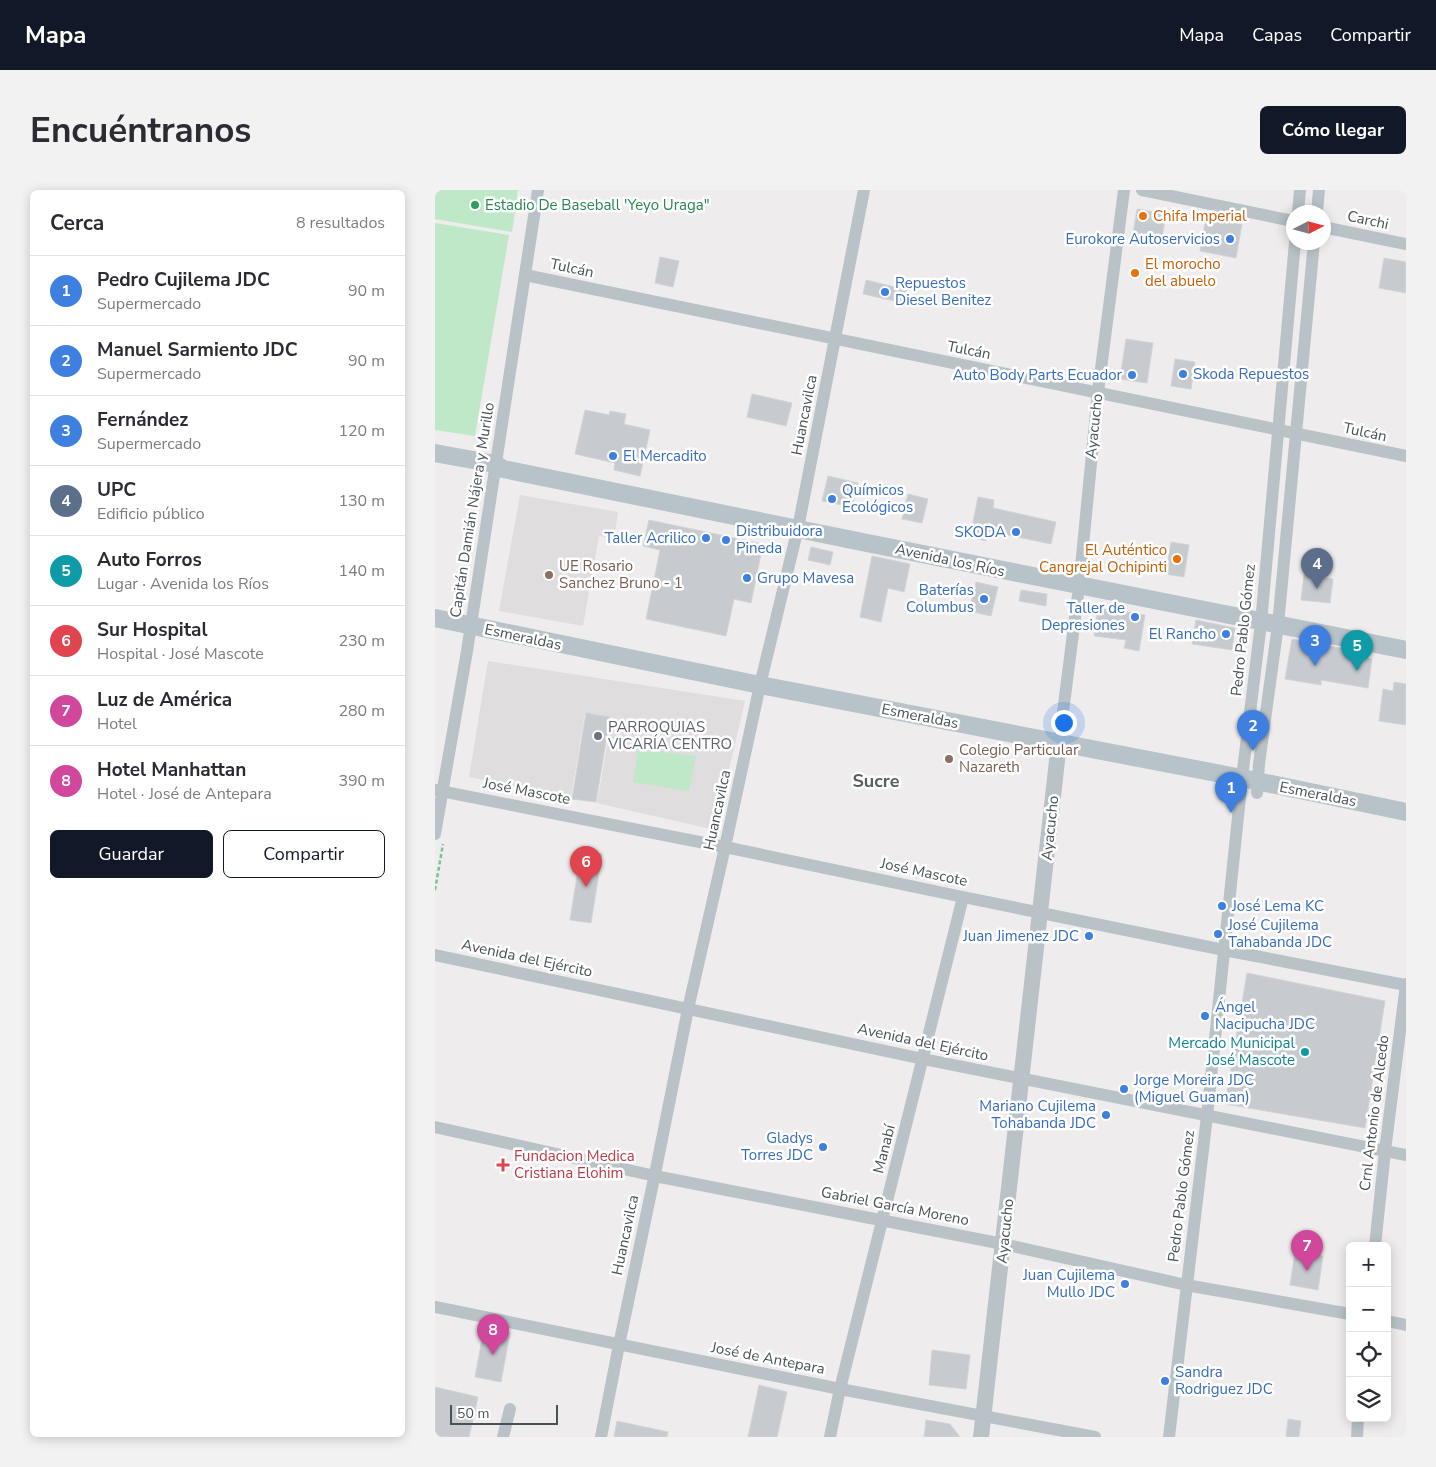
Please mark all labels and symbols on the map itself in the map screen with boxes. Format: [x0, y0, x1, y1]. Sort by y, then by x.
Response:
place label: Estadio De Baseball 'Yeyo Uraga" [485, 195, 710, 215]
marker: Estadio De Baseball 'Yeyo Uraga" [469, 199, 481, 211]
north arrow [1286, 205, 1331, 250]
place label: Chifa Imperial [1153, 206, 1247, 226]
street label: Carchi [1345, 206, 1391, 234]
marker: Chifa Imperial [1137, 210, 1149, 222]
place label: Eurokore Autoservicios [1065, 229, 1220, 249]
marker: Eurokore Autoservicios [1224, 233, 1236, 245]
street label: Tulcán [548, 254, 596, 282]
place label: El morocho del abuelo [1145, 254, 1221, 291]
marker: El morocho del abuelo [1129, 267, 1141, 279]
place label: Repuestos Diesel Benitez [895, 273, 991, 310]
marker: Repuestos Diesel Benitez [879, 286, 891, 298]
street label: Tulcán [945, 336, 993, 364]
place label: Skoda Repuestos [1193, 364, 1309, 384]
place label: Auto Body Parts Ecuador [953, 365, 1123, 385]
marker: Skoda Repuestos [1177, 368, 1189, 380]
marker: Auto Body Parts Ecuador [1126, 369, 1138, 381]
street label: Huancavilca [786, 373, 822, 457]
street label: Ayacucho [1081, 393, 1107, 459]
street label: Capitán Damián Nájera y Murillo [445, 401, 499, 619]
street label: Tulcán [1341, 418, 1389, 446]
place label: El Mercadito [623, 446, 707, 466]
marker: El Mercadito [607, 450, 619, 462]
place label: Químicos Ecológicos [842, 480, 913, 517]
marker: Químicos Ecológicos [826, 493, 838, 505]
place label: Distribuidora Pineda [736, 521, 823, 558]
place label: SKODA [954, 522, 1006, 542]
marker: SKODA [1010, 526, 1022, 538]
place label: Taller Acrilico [604, 528, 696, 548]
marker: Taller Acrilico [700, 532, 712, 544]
marker: Distribuidora Pineda [720, 534, 732, 546]
street label: Avenida los Ríos [893, 539, 1007, 581]
place label: El Auténtico Cangrejal Ochipinti [1039, 540, 1167, 577]
pin: 4 [1301, 548, 1333, 589]
marker: El Auténtico Cangrejal Ochipinti [1171, 553, 1183, 565]
place label: UE Rosario Sanchez Bruno - 1 [559, 556, 683, 593]
street label: Pedro Pablo Gómez [1226, 563, 1260, 697]
place label: Grupo Mavesa [757, 568, 854, 588]
marker: UE Rosario Sanchez Bruno - 1 [543, 569, 555, 581]
marker: Grupo Mavesa [741, 572, 753, 584]
place label: Baterías Columbus [906, 580, 974, 617]
marker: Baterías Columbus [978, 593, 990, 605]
place label: Taller de Depresiones [1041, 598, 1125, 635]
marker: Taller de Depresiones [1129, 611, 1141, 623]
street label: Esmeraldas [483, 619, 563, 655]
place label: El Rancho [1149, 624, 1216, 644]
pin: 3 [1299, 625, 1331, 666]
marker: El Rancho [1220, 628, 1232, 640]
pin: 5 [1341, 630, 1373, 671]
street label: Esmeraldas [880, 699, 960, 733]
your location [1051, 710, 1077, 736]
pin: 2 [1237, 710, 1269, 751]
place label: PARROQUIAS VICARÍA CENTRO [607, 717, 732, 754]
marker: PARROQUIAS VICARÍA CENTRO [592, 730, 604, 742]
place label: Colegio Particular Nazareth [959, 740, 1079, 777]
marker: Colegio Particular Nazareth [943, 753, 955, 765]
street label: Huancavilca [699, 768, 735, 852]
district label: Sucre [853, 769, 900, 793]
pin: 1 [1215, 772, 1247, 813]
street label: José Mascote [481, 773, 572, 809]
street label: Esmeraldas [1278, 777, 1358, 811]
street label: Ayacucho [1037, 795, 1063, 861]
pin: 6 [570, 846, 602, 887]
street label: José Mascote [878, 853, 969, 891]
place label: José Lema KC [1231, 896, 1324, 916]
marker: José Lema KC [1216, 900, 1228, 912]
place label: José Cujilema Tahabanda JDC [1227, 915, 1332, 952]
place label: Juan Jimenez JDC [962, 926, 1079, 946]
marker: José Cujilema Tahabanda JDC [1212, 928, 1224, 940]
marker: Juan Jimenez JDC [1083, 930, 1095, 942]
street label: Avenida del Ejército [460, 934, 594, 982]
place label: Ángel Nacipucha JDC [1215, 997, 1315, 1034]
marker: Ángel Nacipucha JDC [1199, 1010, 1211, 1022]
street label: Avenida del Ejército [856, 1018, 990, 1066]
place label: Mercado Municipal José Mascote [1168, 1033, 1296, 1070]
street label: Crnl Antonio de Alcedo [1354, 1034, 1394, 1192]
marker: Mercado Municipal José Mascote [1299, 1046, 1311, 1058]
place label: Jorge Moreira JDC (Miguel Guaman) [1133, 1070, 1254, 1107]
marker: Jorge Moreira JDC (Miguel Guaman) [1118, 1083, 1130, 1095]
place label: Mariano Cujilema Tohabanda JDC [979, 1096, 1096, 1133]
marker: Mariano Cujilema Tohabanda JDC [1100, 1109, 1112, 1121]
street label: Manabí [868, 1121, 900, 1175]
place label: Gladys Torres JDC [741, 1128, 813, 1165]
street label: Pedro Pablo Gómez [1163, 1129, 1199, 1263]
marker: Gladys Torres JDC [817, 1141, 829, 1153]
place label: Fundacion Medica Cristiana Elohim [514, 1146, 635, 1183]
marker: Fundacion Medica Cristiana Elohim [496, 1158, 510, 1172]
street label: Gabriel García Moreno [819, 1182, 971, 1230]
street label: Huancavilca [607, 1193, 643, 1277]
street label: Ayacucho [992, 1198, 1018, 1264]
pin: 7 [1291, 1230, 1323, 1271]
place label: Juan Cujilema Mullo JDC [1022, 1265, 1115, 1302]
marker: Juan Cujilema Mullo JDC [1119, 1278, 1131, 1290]
pin: 8 [477, 1314, 509, 1355]
street label: José de Antepara [708, 1337, 827, 1379]
place label: Sandra Rodriguez JDC [1175, 1362, 1273, 1399]
marker: Sandra Rodriguez JDC [1159, 1375, 1171, 1387]
scale bar [450, 1402, 557, 1425]

